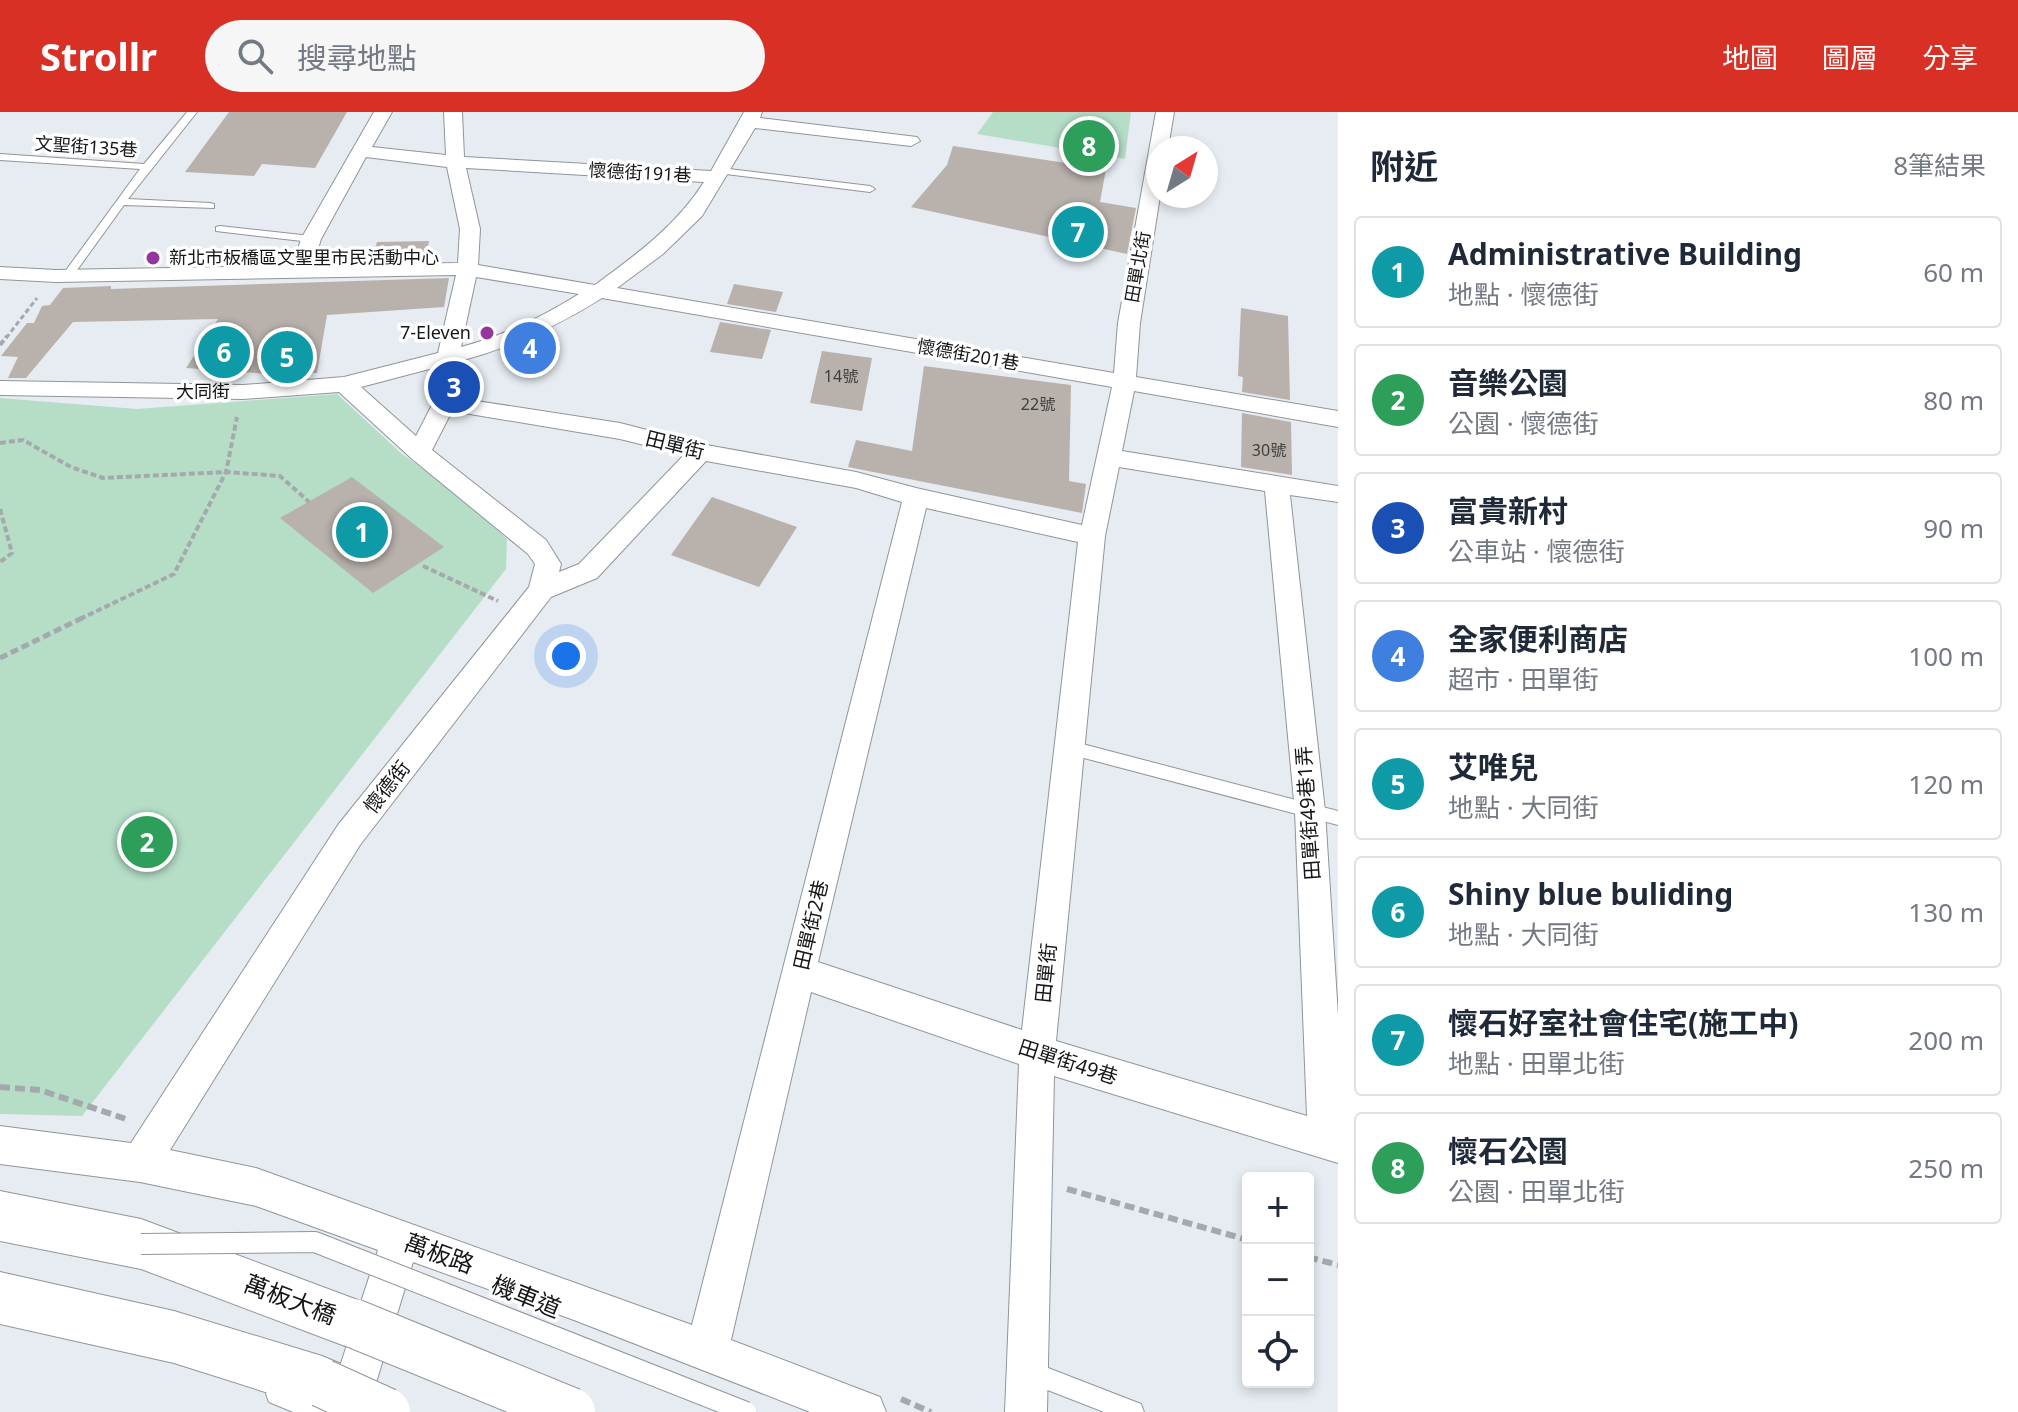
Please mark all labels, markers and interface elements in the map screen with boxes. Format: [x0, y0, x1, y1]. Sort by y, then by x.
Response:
search box [205, 20, 765, 92]
text: Strollr [40, 30, 157, 82]
icon: search [233, 34, 277, 78]
text: 搜尋地點 [297, 37, 417, 78]
text: 地圖 [1722, 38, 1778, 76]
text: 圖層 [1822, 38, 1878, 76]
text: 分享 [1922, 38, 1978, 76]
pin: 8 [1063, 116, 1115, 176]
street label: 文聖街135巷 [34, 130, 138, 162]
north arrow [1146, 136, 1218, 208]
text: 附近 [1370, 143, 1438, 189]
text: 8筆結果 [1893, 147, 1986, 183]
street label: 懷德街191巷 [588, 157, 692, 187]
pin: 7 [1052, 202, 1104, 262]
street label: 田單北街 [1119, 229, 1155, 304]
text: Administrative Building [1448, 233, 1802, 274]
place label: 新北市板橋區文聖里市民活動中心 [169, 245, 439, 269]
marker: 新北市板橋區文聖里市民活動中心 [144, 249, 162, 267]
text: 1 [1391, 254, 1405, 290]
text: 60 m [1923, 254, 1984, 290]
text: 地點 · 懷德街 [1448, 276, 1599, 312]
pin: 4 [504, 318, 556, 378]
place label: 7-Eleven [400, 320, 471, 344]
pin: 6 [198, 322, 250, 382]
marker: 7-Eleven [478, 324, 496, 342]
pin: 5 [261, 327, 313, 387]
street label: 懷德街201巷 [915, 333, 1021, 375]
pin: 3 [428, 357, 480, 417]
text: 音樂公園 [1448, 362, 1568, 403]
house number: 14號 [824, 365, 858, 387]
street label: 大同街 [176, 379, 230, 403]
text: 2 [1391, 382, 1405, 418]
text: 80 m [1923, 382, 1984, 418]
house number: 22號 [1021, 393, 1055, 415]
text: 公園 · 懷德街 [1448, 405, 1599, 441]
street label: 田單街 [643, 424, 707, 465]
house number: 30號 [1252, 439, 1286, 461]
text: 富貴新村 [1448, 490, 1568, 531]
pin: 1 [336, 502, 388, 562]
text: 3 [1391, 510, 1405, 546]
text: 90 m [1923, 510, 1984, 546]
text: 公車站 · 懷德街 [1448, 533, 1625, 569]
text: 全家便利商店 [1448, 618, 1628, 659]
your location [546, 636, 586, 676]
text: 4 [1391, 638, 1405, 674]
text: 100 m [1908, 638, 1984, 674]
text: 超市 · 田單街 [1448, 661, 1599, 697]
street label: 田單街49巷1弄 [1289, 745, 1326, 881]
text: 艾唯兒 [1448, 746, 1538, 787]
street label: 懷德街 [357, 755, 416, 819]
text: 5 [1391, 766, 1405, 802]
text: 120 m [1908, 766, 1984, 802]
text: 地點 · 大同街 [1448, 789, 1599, 825]
pin: 2 [121, 812, 173, 872]
text: Shiny blue buliding [1448, 873, 1733, 914]
street label: 田單街2巷 [787, 877, 834, 972]
text: 6 [1391, 894, 1405, 930]
text: 130 m [1908, 894, 1984, 930]
text: 地點 · 大同街 [1448, 916, 1599, 952]
street label: 田單街 [1029, 942, 1062, 1004]
text: 懷石好室社會住宅(施工中) [1448, 1002, 1798, 1043]
text: 7 [1391, 1022, 1405, 1058]
text: 200 m [1908, 1022, 1984, 1058]
street label: 田單街49巷 [1015, 1033, 1121, 1090]
text: 地點 · 田單北街 [1448, 1045, 1625, 1081]
text: 懷石公園 [1448, 1130, 1568, 1171]
text: 8 [1391, 1150, 1405, 1186]
text: 250 m [1908, 1150, 1984, 1186]
map controls [1242, 1172, 1314, 1388]
button: + [1242, 1172, 1314, 1244]
text: 公園 · 田單北街 [1448, 1173, 1625, 1209]
street label: 萬板路 [400, 1225, 479, 1280]
button: − [1242, 1244, 1314, 1316]
street label: 萬板大橋 [240, 1266, 341, 1331]
street label: 機車道 [487, 1267, 566, 1324]
button: locate [1242, 1316, 1314, 1388]

